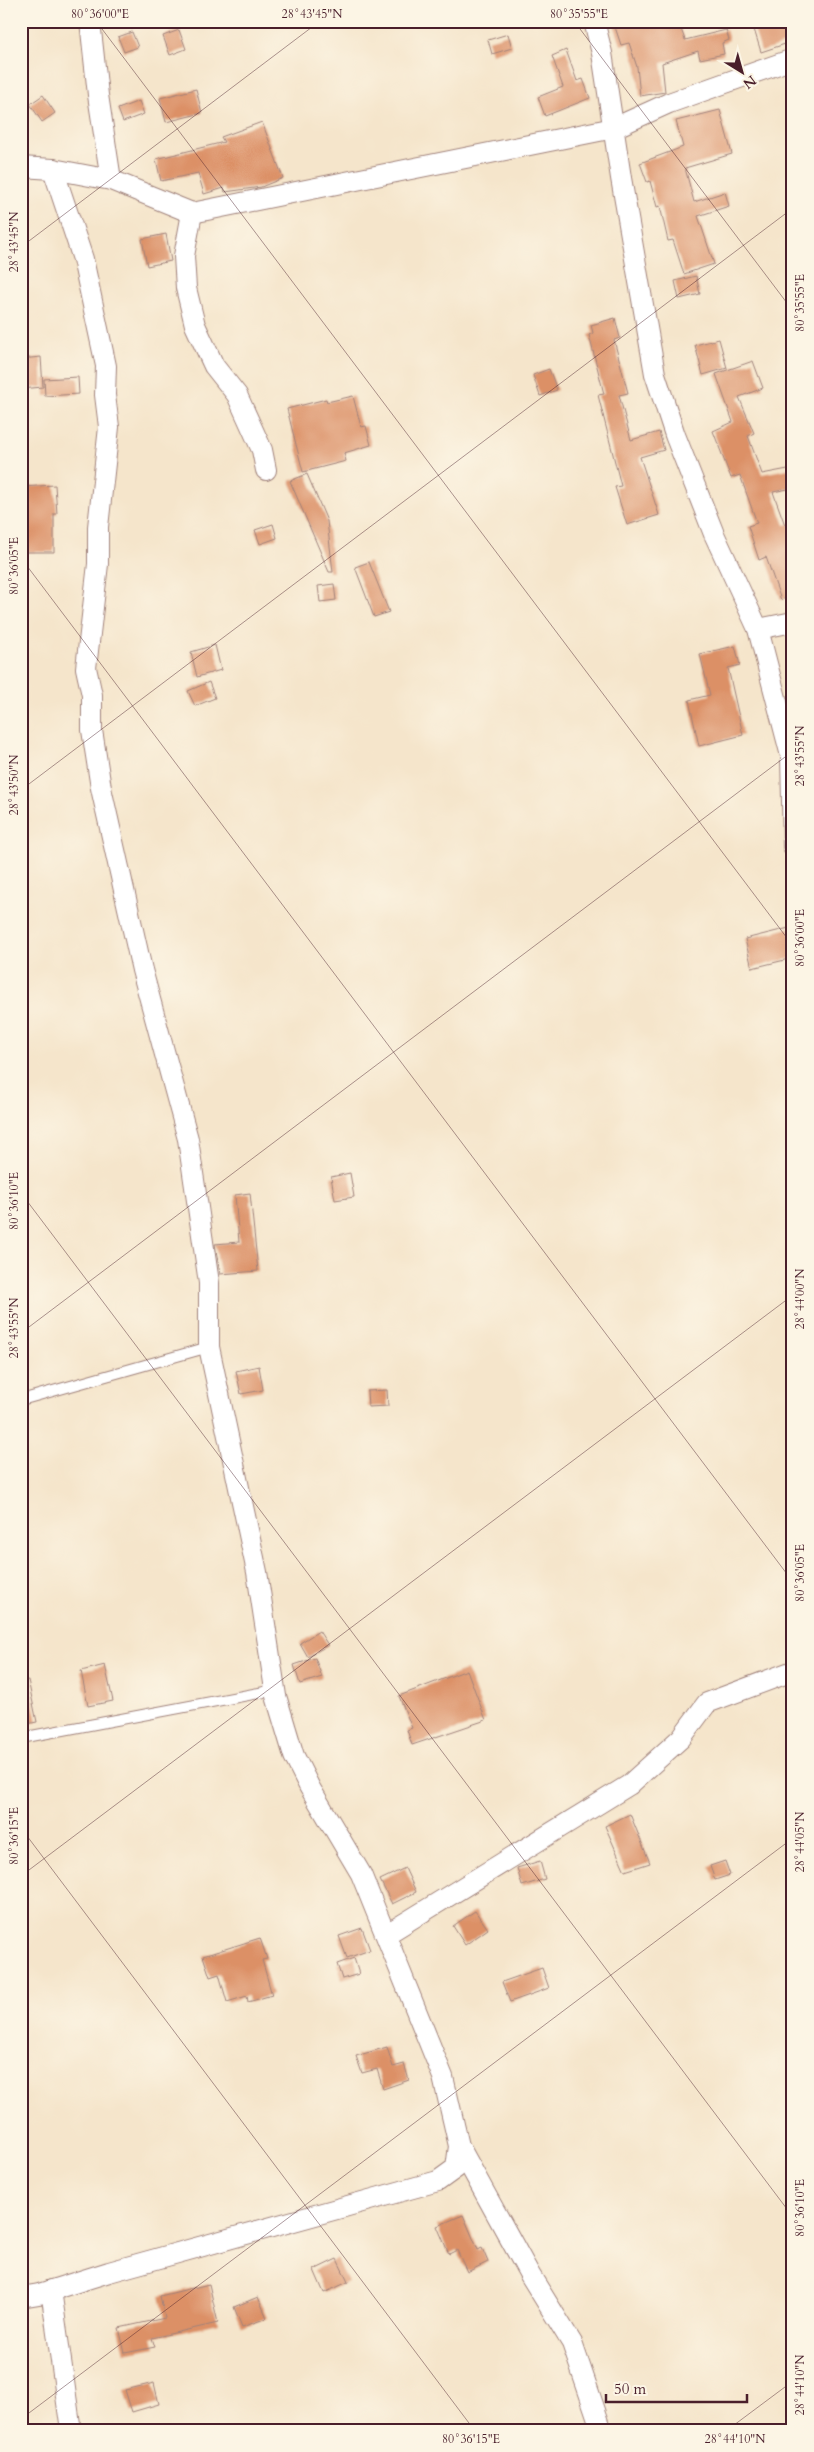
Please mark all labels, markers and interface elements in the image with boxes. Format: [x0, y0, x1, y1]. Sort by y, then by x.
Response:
text: 80°36'00"E [71, 6, 129, 22]
text: 28°43'45"N [282, 6, 343, 22]
text: 80°35'55"E [550, 6, 608, 22]
north arrow [716, 48, 766, 98]
text: N [739, 71, 760, 93]
text: 28°43'45"N [6, 211, 22, 272]
text: 80°35'55"E [792, 274, 808, 332]
text: 80°36'05"E [6, 537, 22, 595]
text: 28°43'55"N [792, 725, 808, 786]
text: 28°43'50"N [6, 754, 22, 815]
text: 80°36'00"E [792, 909, 808, 967]
text: 80°36'10"E [6, 1172, 22, 1230]
text: 28°44'00"N [792, 1268, 808, 1329]
text: 28°43'55"N [6, 1297, 22, 1358]
text: 80°36'05"E [792, 1544, 808, 1602]
text: 80°36'15"E [6, 1807, 22, 1865]
text: 28°44'05"N [792, 1811, 808, 1872]
text: 80°36'10"E [792, 2179, 808, 2237]
text: 28°44'10"N [792, 2354, 808, 2415]
scale bar [606, 2372, 748, 2404]
text: 50 m [614, 2379, 646, 2399]
text: 80°36'15"E [442, 2431, 500, 2447]
text: 28°44'10"N [705, 2431, 766, 2447]

